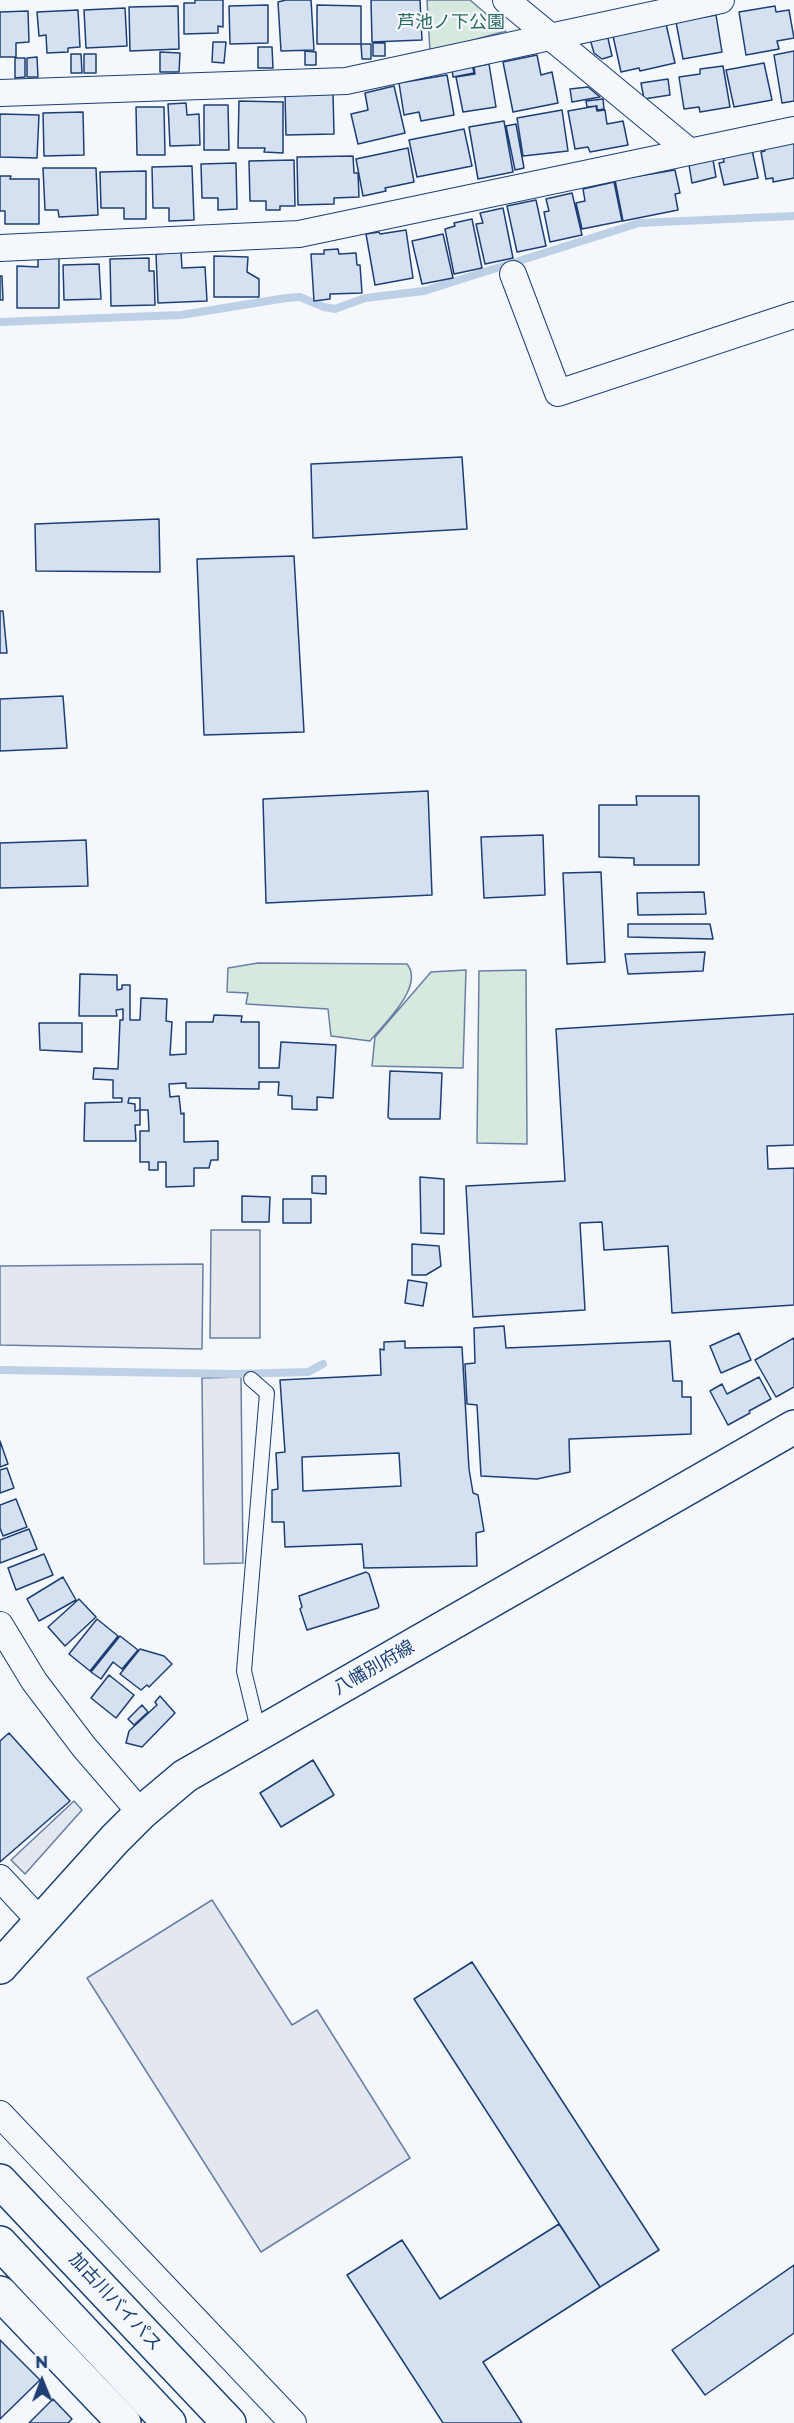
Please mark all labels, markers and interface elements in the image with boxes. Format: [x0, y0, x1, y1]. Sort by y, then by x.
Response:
park label: 芦池ノ下公園 [397, 12, 505, 34]
street label: 八幡別府線 [330, 1636, 418, 1700]
street label: 加古川バイパス [64, 2249, 166, 2355]
north arrow [12, 2351, 72, 2411]
text: N [35, 2353, 48, 2372]

